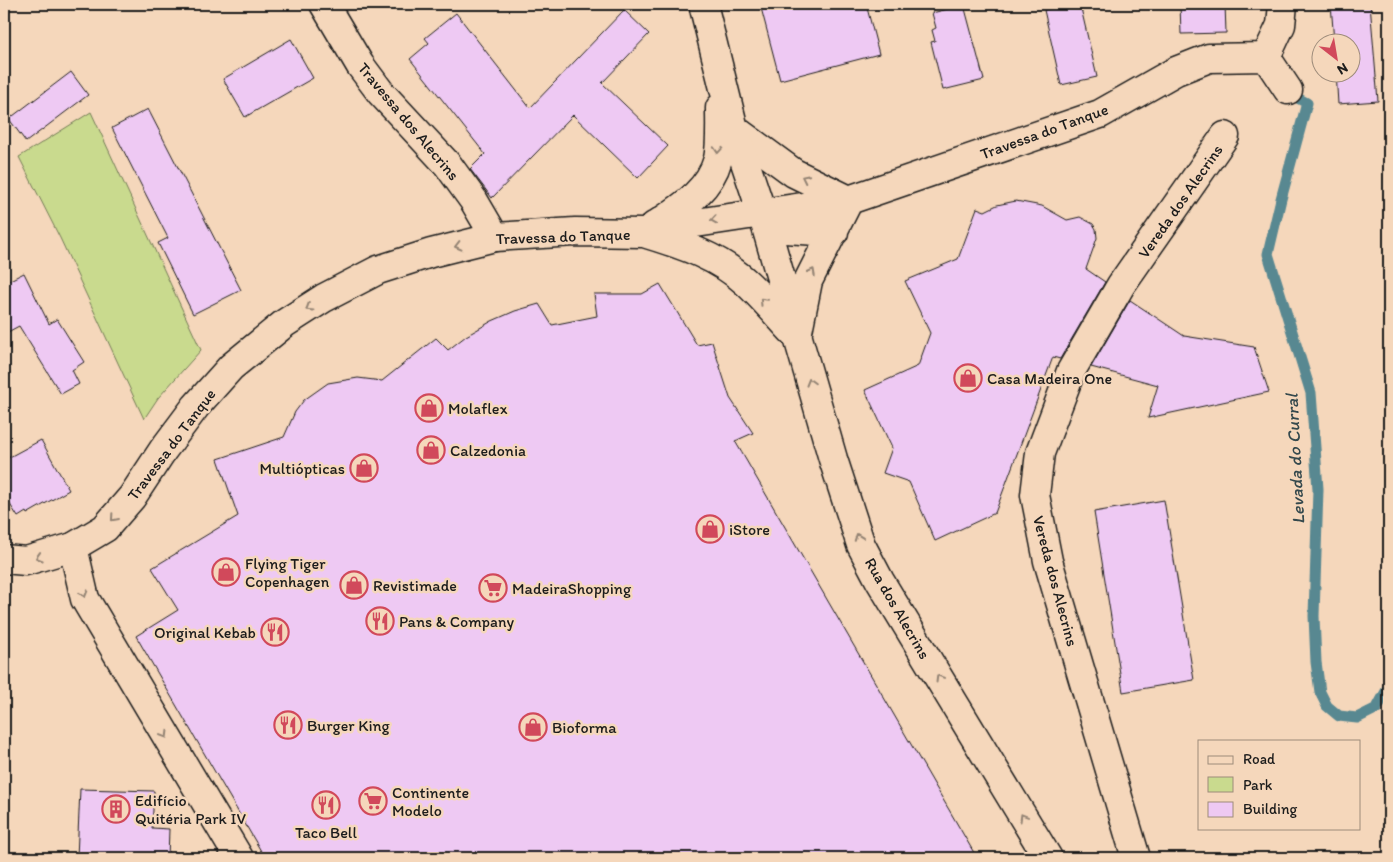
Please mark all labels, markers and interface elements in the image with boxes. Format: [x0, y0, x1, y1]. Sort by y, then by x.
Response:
north arrow [1310, 32, 1360, 82]
street label: Travessa dos Alecrins [354, 59, 463, 184]
text: N [1334, 59, 1351, 78]
street label: Travessa do Tanque [978, 99, 1111, 163]
street label: Vereda dos Alecrins [1134, 141, 1227, 262]
one-way arrow [713, 146, 724, 154]
one-way arrow [802, 175, 811, 185]
one-way arrow [709, 215, 718, 225]
street label: Travessa do Tanque [495, 225, 631, 248]
one-way arrow [453, 240, 462, 251]
one-way arrow [806, 269, 816, 278]
one-way arrow [760, 297, 769, 306]
one-way arrow [305, 302, 314, 311]
shop icon: Casa Madeira One [953, 363, 983, 393]
place label: Casa Madeira One [987, 369, 1112, 388]
one-way arrow [806, 378, 816, 386]
street label: Travessa do Tanque [123, 385, 220, 504]
water label: Levada do Curral [1280, 391, 1309, 525]
shop icon: Molaflex [414, 393, 444, 423]
place label: Molaflex [448, 399, 507, 418]
shop icon: Calzedonia [416, 435, 446, 465]
place label: Calzedonia [450, 441, 526, 460]
shop icon: Multiópticas [349, 453, 379, 483]
place label: Multiópticas [259, 459, 345, 478]
one-way arrow [111, 513, 120, 522]
shop icon: iStore [695, 514, 725, 544]
street label: Vereda dos Alecrins [1029, 514, 1082, 649]
place label: iStore [729, 520, 770, 539]
one-way arrow [854, 533, 864, 542]
one-way arrow [35, 552, 44, 562]
place label: Flying Tiger Copenhagen [245, 554, 330, 591]
street label: Rua dos Alecrins [861, 554, 934, 662]
shop icon: Flying Tiger Copenhagen [211, 557, 241, 587]
shop icon: Revistimade [339, 570, 369, 600]
supermarket icon: MadeiraShopping [478, 573, 508, 603]
place label: Revistimade [373, 576, 457, 595]
place label: MadeiraShopping [512, 579, 632, 598]
one-way arrow [79, 590, 89, 598]
restaurant icon: Pans & Company [365, 606, 395, 636]
place label: Pans & Company [399, 612, 514, 631]
restaurant icon: Original Kebab [260, 617, 290, 647]
place label: Original Kebab [154, 623, 256, 642]
one-way arrow [935, 674, 945, 683]
restaurant icon: Burger King [273, 710, 303, 740]
shop icon: Bioforma [518, 712, 548, 742]
place label: Burger King [307, 716, 391, 735]
place label: Bioforma [552, 718, 617, 737]
one-way arrow [159, 729, 169, 738]
legend [1198, 740, 1360, 830]
text: Road [1243, 750, 1276, 768]
text: Park [1243, 776, 1273, 794]
place label: Continente Modelo [392, 783, 469, 820]
supermarket icon: Continente Modelo [358, 786, 388, 816]
restaurant icon: Taco Bell [311, 790, 341, 820]
place label: Edifício Quitéria Park IV [135, 791, 246, 828]
building icon: Edifício Quitéria Park IV [101, 794, 131, 824]
text: Building [1243, 800, 1297, 818]
one-way arrow [1020, 813, 1030, 822]
place label: Taco Bell [295, 823, 357, 842]

